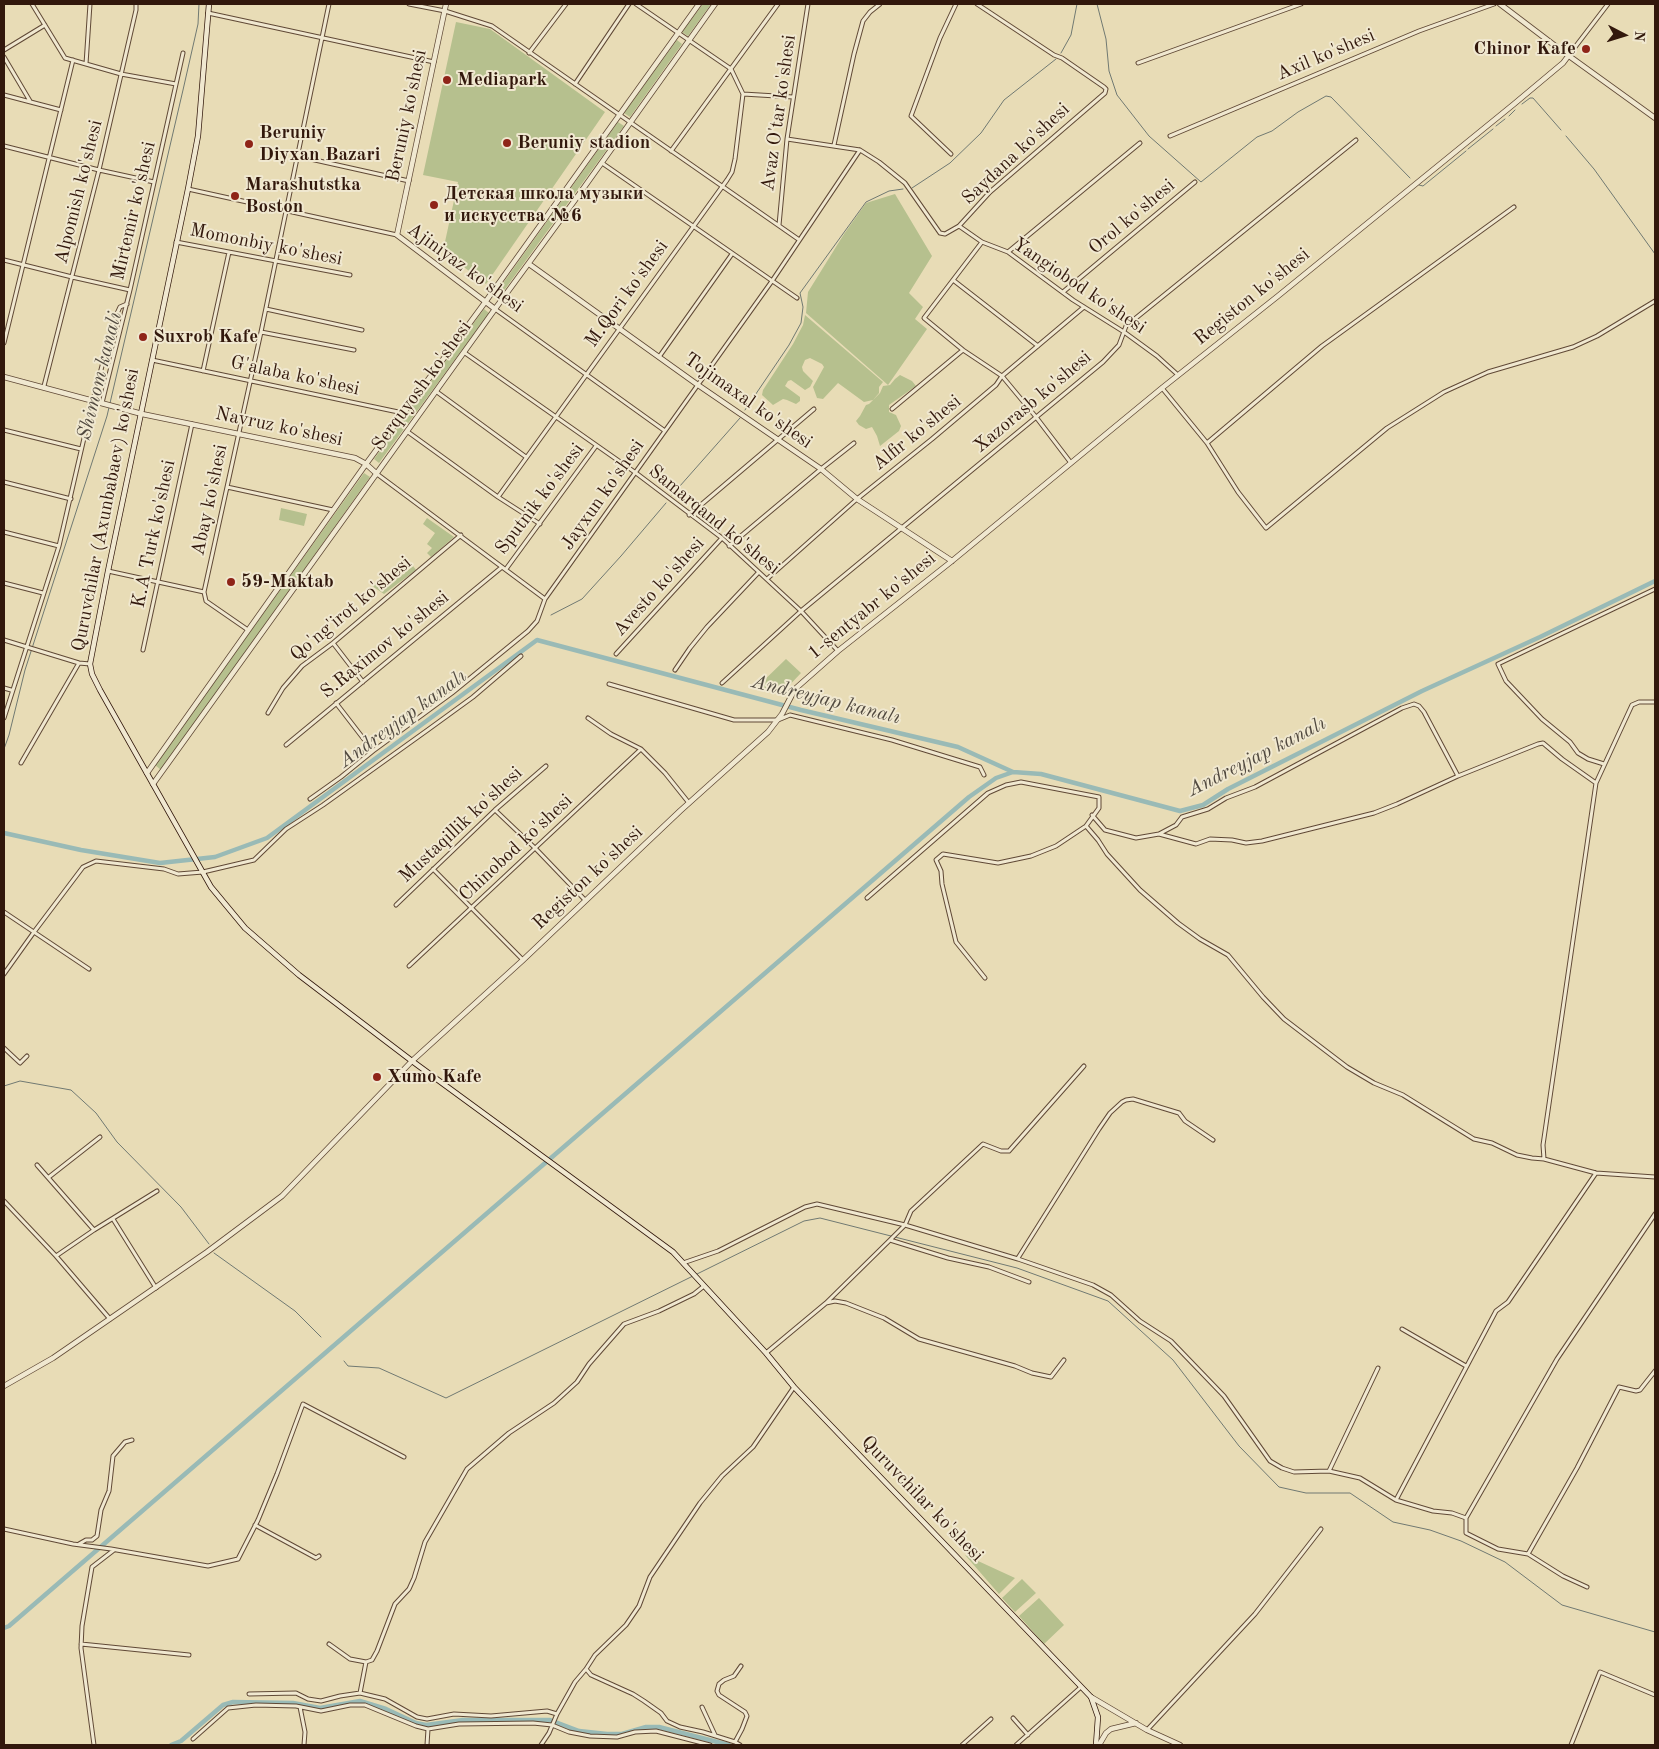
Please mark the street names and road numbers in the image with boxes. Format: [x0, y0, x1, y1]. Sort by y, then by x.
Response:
street label: Axil ko'shesi [1273, 24, 1379, 86]
street label: Avaz O'tar ko'shesi [757, 33, 801, 193]
street label: Beruniy ko'shesi [382, 48, 432, 184]
street label: Saydana ko'shesi [957, 98, 1075, 210]
street label: Alpomish ko'shesi [50, 118, 108, 266]
street label: Mirtemir ko'shesi [107, 139, 161, 283]
street label: Orol ko'shesi [1084, 174, 1180, 260]
street label: Ajiniyaz ko'shesi [402, 218, 528, 318]
street label: Momonbiy ko'shesi [188, 219, 344, 271]
street label: Yangiobod ko'shesi [1008, 233, 1150, 339]
street label: M.Qori ko'shesi [581, 236, 673, 352]
street label: Registon ko'shesi [1190, 243, 1314, 351]
street label: Serquyosh ko'shesi [367, 317, 477, 455]
street label: Xazorasb ko'shesi [970, 346, 1096, 458]
street label: Tojimaxal ko'shesi [679, 348, 817, 454]
street label: G'alaba ko'shesi [228, 351, 362, 401]
street label: Quruvchilar (Axunbabaev) ko'shesi [67, 367, 145, 653]
street label: Alfir ko'shesi [868, 390, 966, 476]
street label: Navruz ko'shesi [213, 402, 345, 452]
street label: Jayxun ko'shesi [556, 435, 650, 555]
street label: Sputnik ko'shesi [491, 439, 589, 559]
street label: Abay ko'shesi [187, 442, 233, 558]
street label: K.A Turk ko'shesi [127, 458, 181, 610]
street label: Samarqand ko'shesi [644, 460, 784, 580]
street label: Avesto ko'shesi [609, 533, 709, 641]
street label: 1-sentyabr ko'shesi [803, 547, 941, 665]
street label: Qo'ng'irot ko'shesi [286, 552, 416, 666]
street label: S.Raximov ko'shesi [316, 586, 454, 704]
street label: Mustaqillik ko'shesi [395, 762, 527, 888]
street label: Chinobod ko'shesi [455, 790, 577, 906]
street label: Registon ko'shesi [528, 821, 648, 935]
street label: Quruvchilar ko'shesi [856, 1431, 988, 1567]

